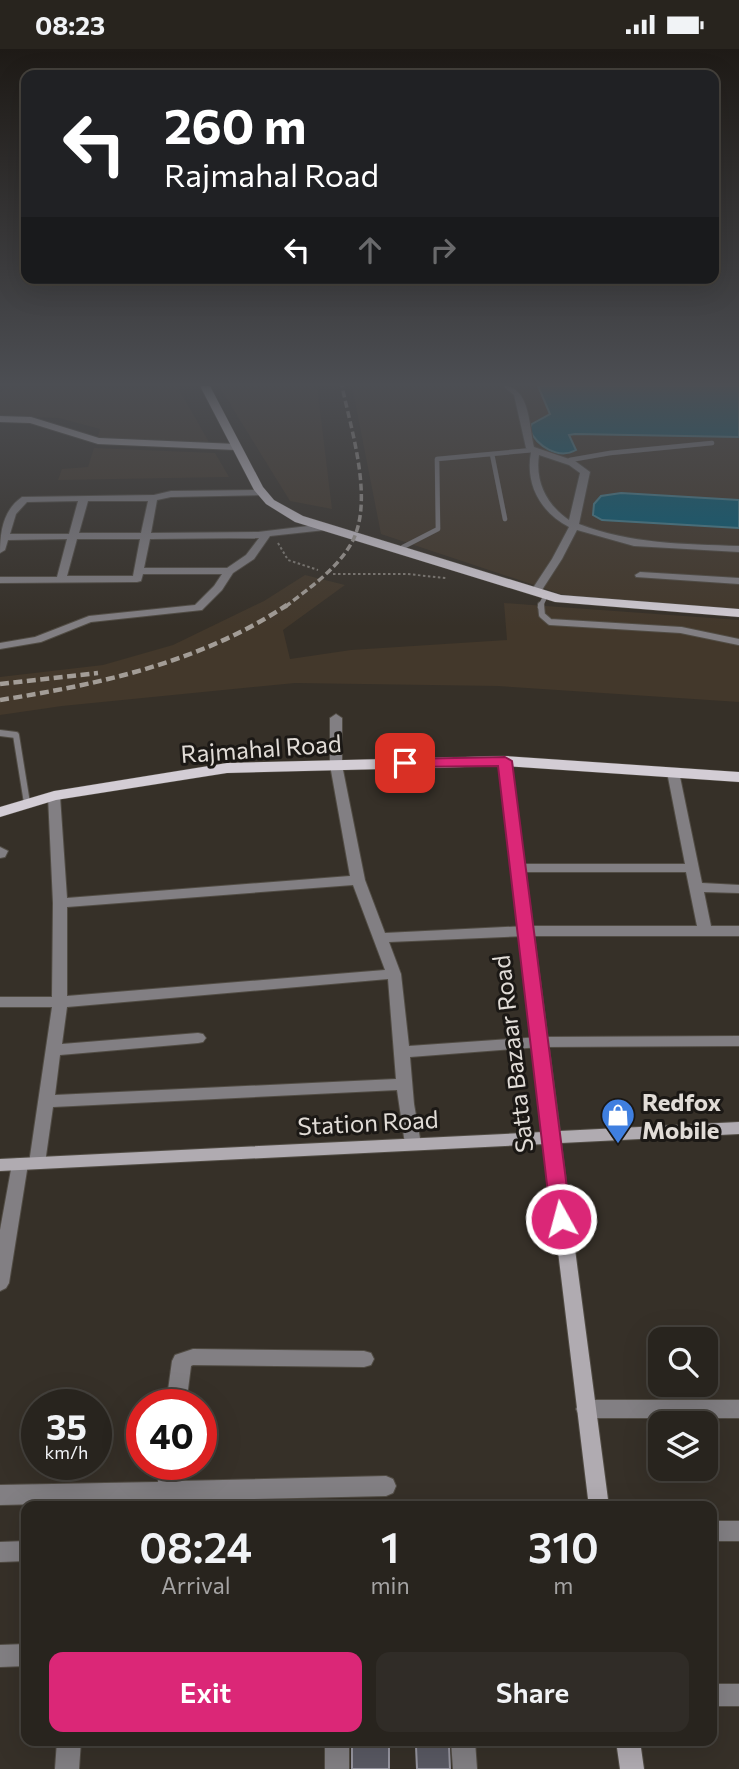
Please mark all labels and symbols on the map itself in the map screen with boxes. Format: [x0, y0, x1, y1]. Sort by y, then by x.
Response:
street label: Rajmahal Road [180, 728, 342, 768]
pin [375, 733, 435, 793]
street label: Satta Bazaar Road [485, 954, 539, 1154]
place label: Redfox Mobile [642, 1087, 722, 1144]
shop icon: Redfox Mobile [599, 1096, 637, 1145]
street label: Station Road [297, 1104, 439, 1140]
position arrow [524, 1182, 598, 1256]
speed limit sign: 40 [126, 1389, 217, 1480]

